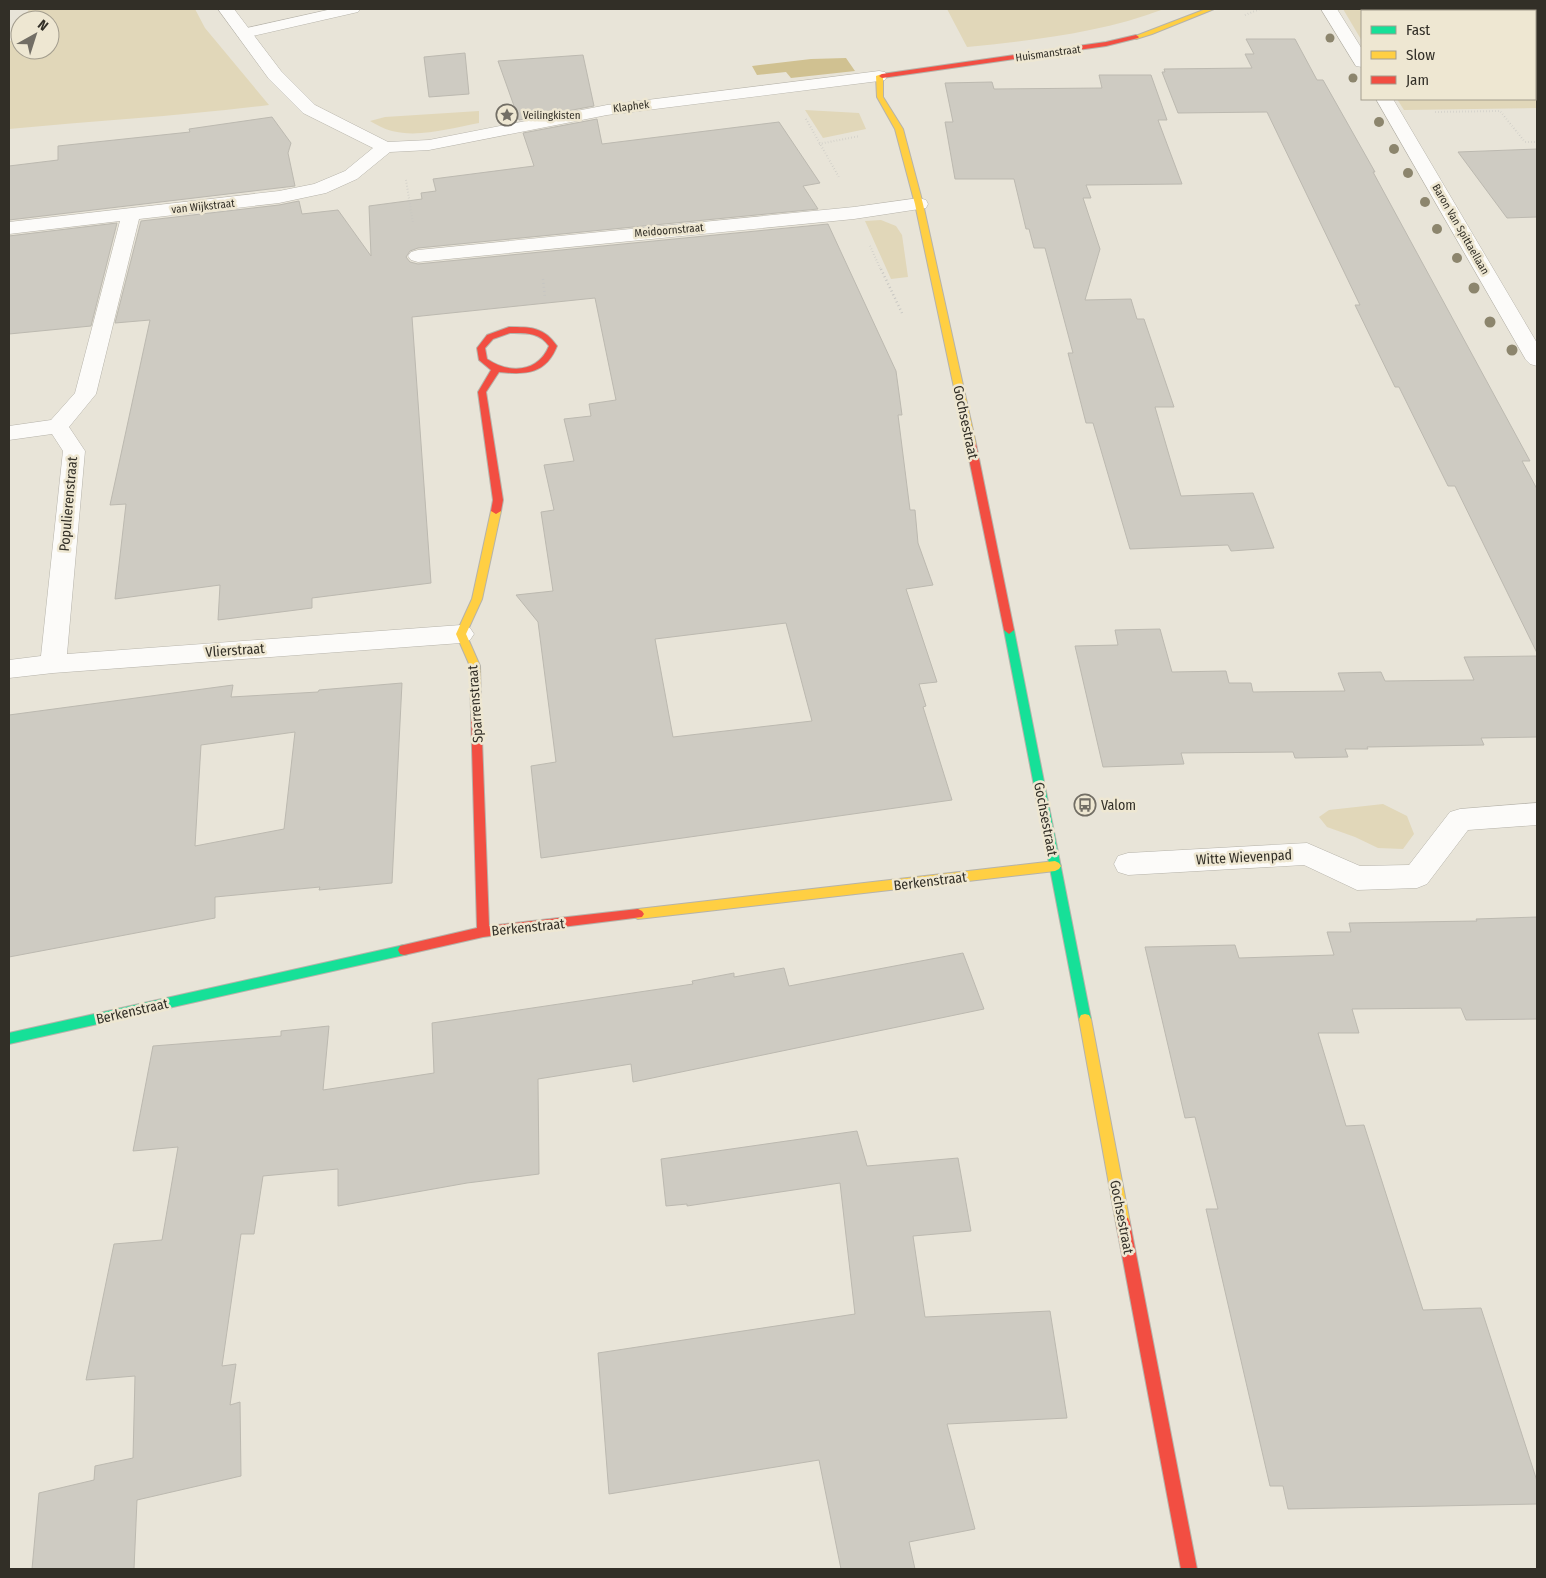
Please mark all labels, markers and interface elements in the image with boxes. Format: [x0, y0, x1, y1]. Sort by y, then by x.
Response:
north arrow [10, 10, 60, 60]
legend [1361, 10, 1536, 100]
text: N [34, 16, 51, 35]
text: Fast [1406, 21, 1430, 39]
street label: Huismanstraat [1015, 42, 1082, 65]
text: Slow [1406, 46, 1435, 64]
text: Jam [1406, 71, 1429, 89]
street label: Klaphek [612, 98, 651, 115]
place icon: Veilingkisten [495, 103, 519, 127]
place label: Veilingkisten [523, 109, 580, 122]
street label: Baron Van Spittaellaan [1429, 182, 1492, 277]
street label: van Wijkstraat [171, 197, 236, 216]
street label: Meidoornstraat [634, 221, 704, 240]
street label: Gochsestraat [949, 384, 982, 461]
street label: Populierenstraat [56, 455, 81, 552]
street label: Vlierstraat [205, 640, 266, 661]
street label: Sparrenstraat [464, 664, 487, 743]
street label: Gochsestraat [1030, 781, 1061, 858]
bus stop icon: Valom [1073, 793, 1097, 817]
place label: Valom [1101, 797, 1136, 814]
street label: Witte Wievenpad [1196, 846, 1293, 869]
street label: Berkenstraat [893, 869, 968, 894]
street label: Berkenstraat [491, 915, 566, 940]
street label: Berkenstraat [94, 995, 170, 1028]
street label: Gochsestraat [1106, 1179, 1137, 1256]

